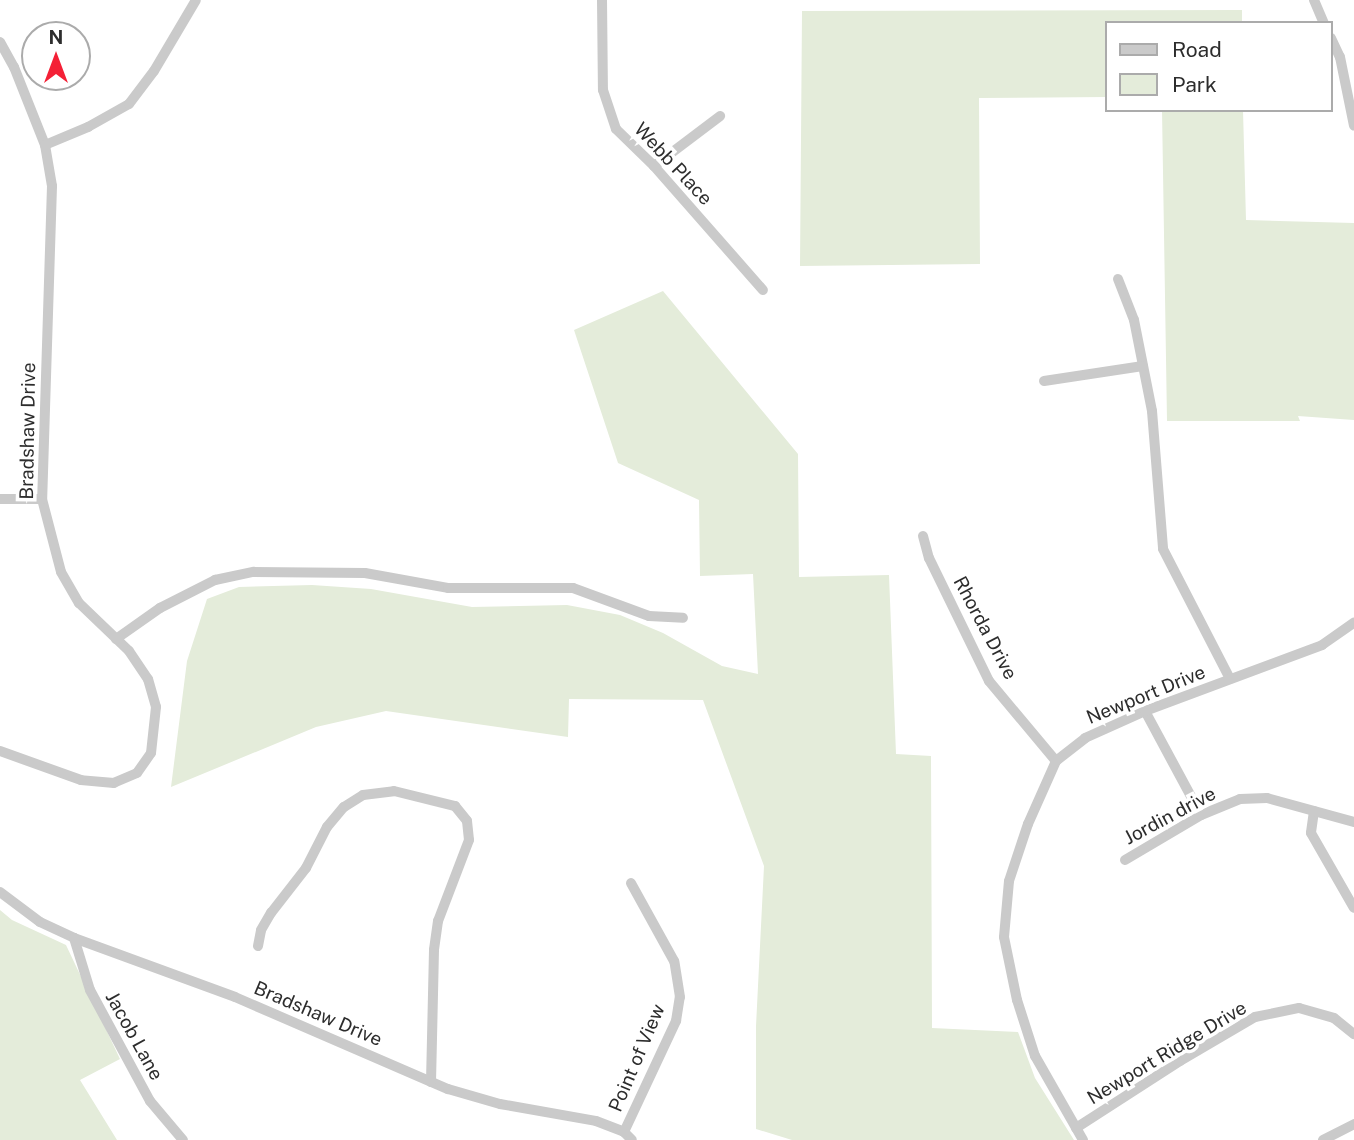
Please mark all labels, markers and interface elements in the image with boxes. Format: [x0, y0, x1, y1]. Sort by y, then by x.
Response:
north arrow [21, 21, 91, 91]
legend [1106, 21, 1333, 112]
text: N [49, 26, 63, 48]
text: Road [1172, 37, 1222, 62]
text: Park [1172, 72, 1217, 97]
street label: Webb Place [629, 118, 717, 210]
street label: Bradshaw Drive [15, 362, 41, 500]
street label: Rhorda Drive [948, 572, 1022, 684]
street label: Newport Drive [1083, 661, 1209, 729]
street label: Jordin drive [1120, 782, 1220, 850]
street label: Bradshaw Drive [250, 977, 386, 1051]
street label: Jacob Lane [100, 988, 168, 1084]
street label: Newport Ridge Drive [1083, 996, 1251, 1110]
street label: Point of View [604, 1000, 670, 1116]

